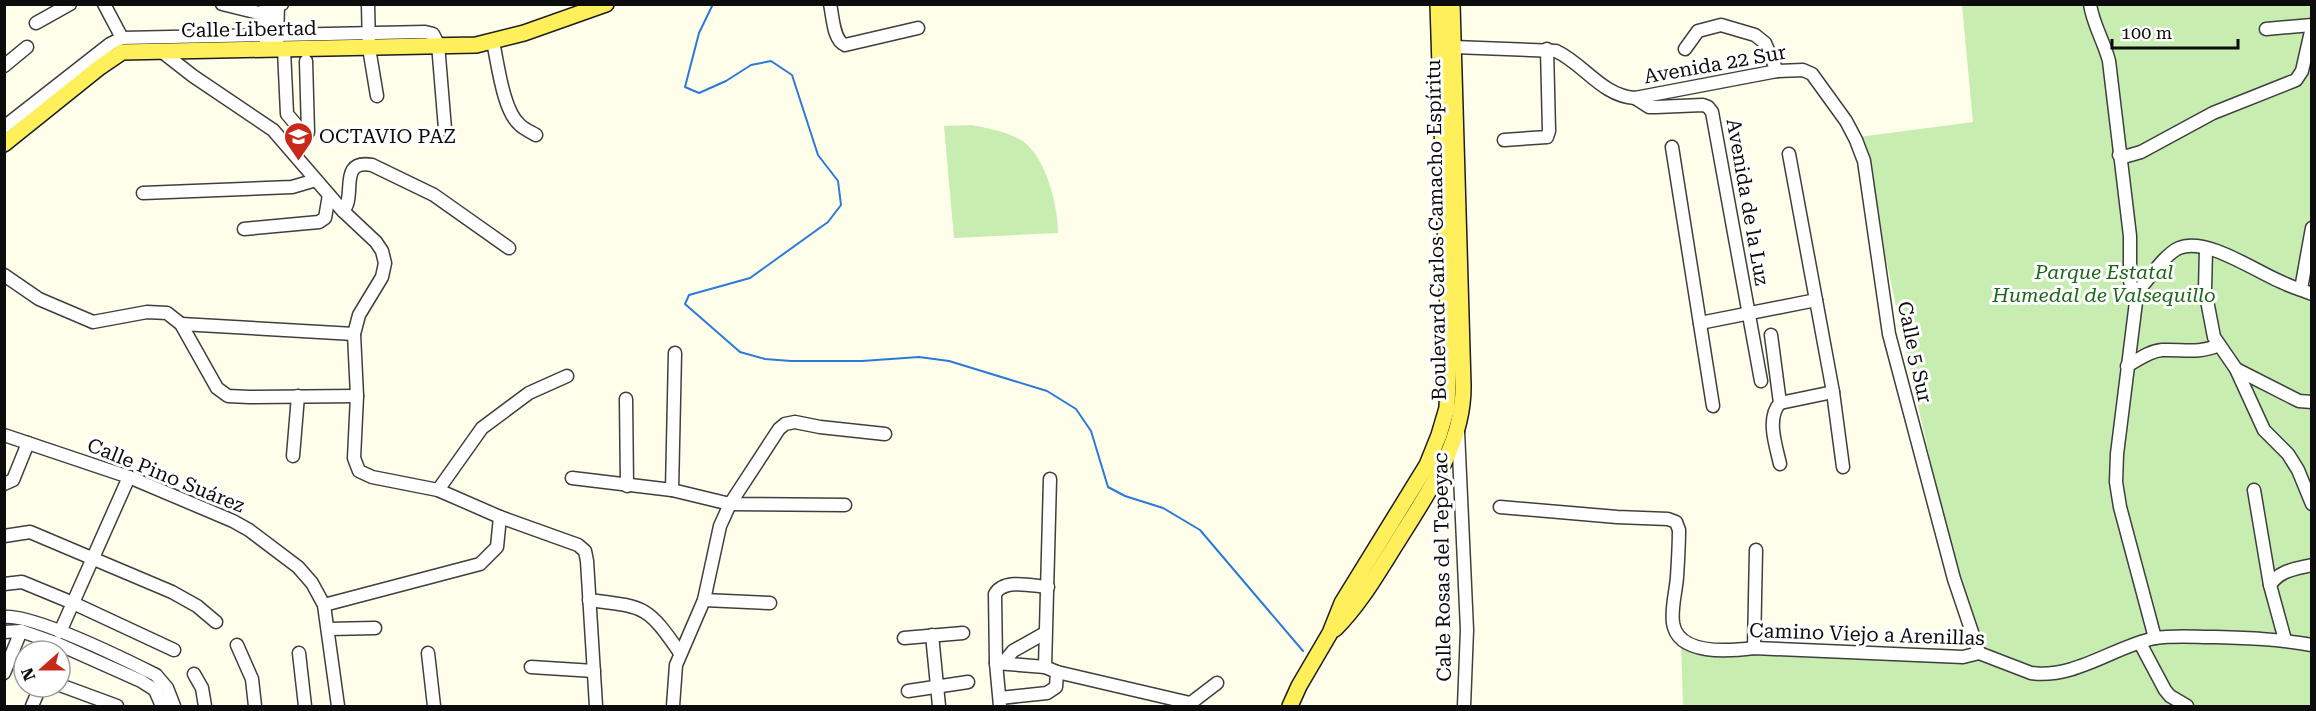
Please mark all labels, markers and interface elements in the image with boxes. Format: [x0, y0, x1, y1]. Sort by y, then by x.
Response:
scale bar [2112, 12, 2238, 50]
street label: Calle Libertad [181, 16, 317, 42]
text: 100 m [2121, 22, 2172, 43]
street label: Avenida 22 Sur [1642, 40, 1788, 88]
street label: Boulevard Carlos Camacho Espíritu [1421, 59, 1451, 401]
street label: Avenida de la Luz [1722, 117, 1774, 287]
school or university icon: OCTAVIO PAZ [282, 120, 314, 162]
place label: OCTAVIO PAZ [319, 124, 456, 148]
park label: Parque Estatal Humedal de Valsequillo [1991, 260, 2216, 307]
street label: Calle 5 Sur [1893, 299, 1937, 405]
street label: Calle Pino Suárez [84, 433, 248, 517]
street label: Calle Rosas del Tepeyac [1428, 452, 1456, 682]
street label: Camino Viejo a Arenillas [1749, 618, 1985, 650]
north arrow [12, 639, 72, 699]
text: N [17, 665, 40, 683]

